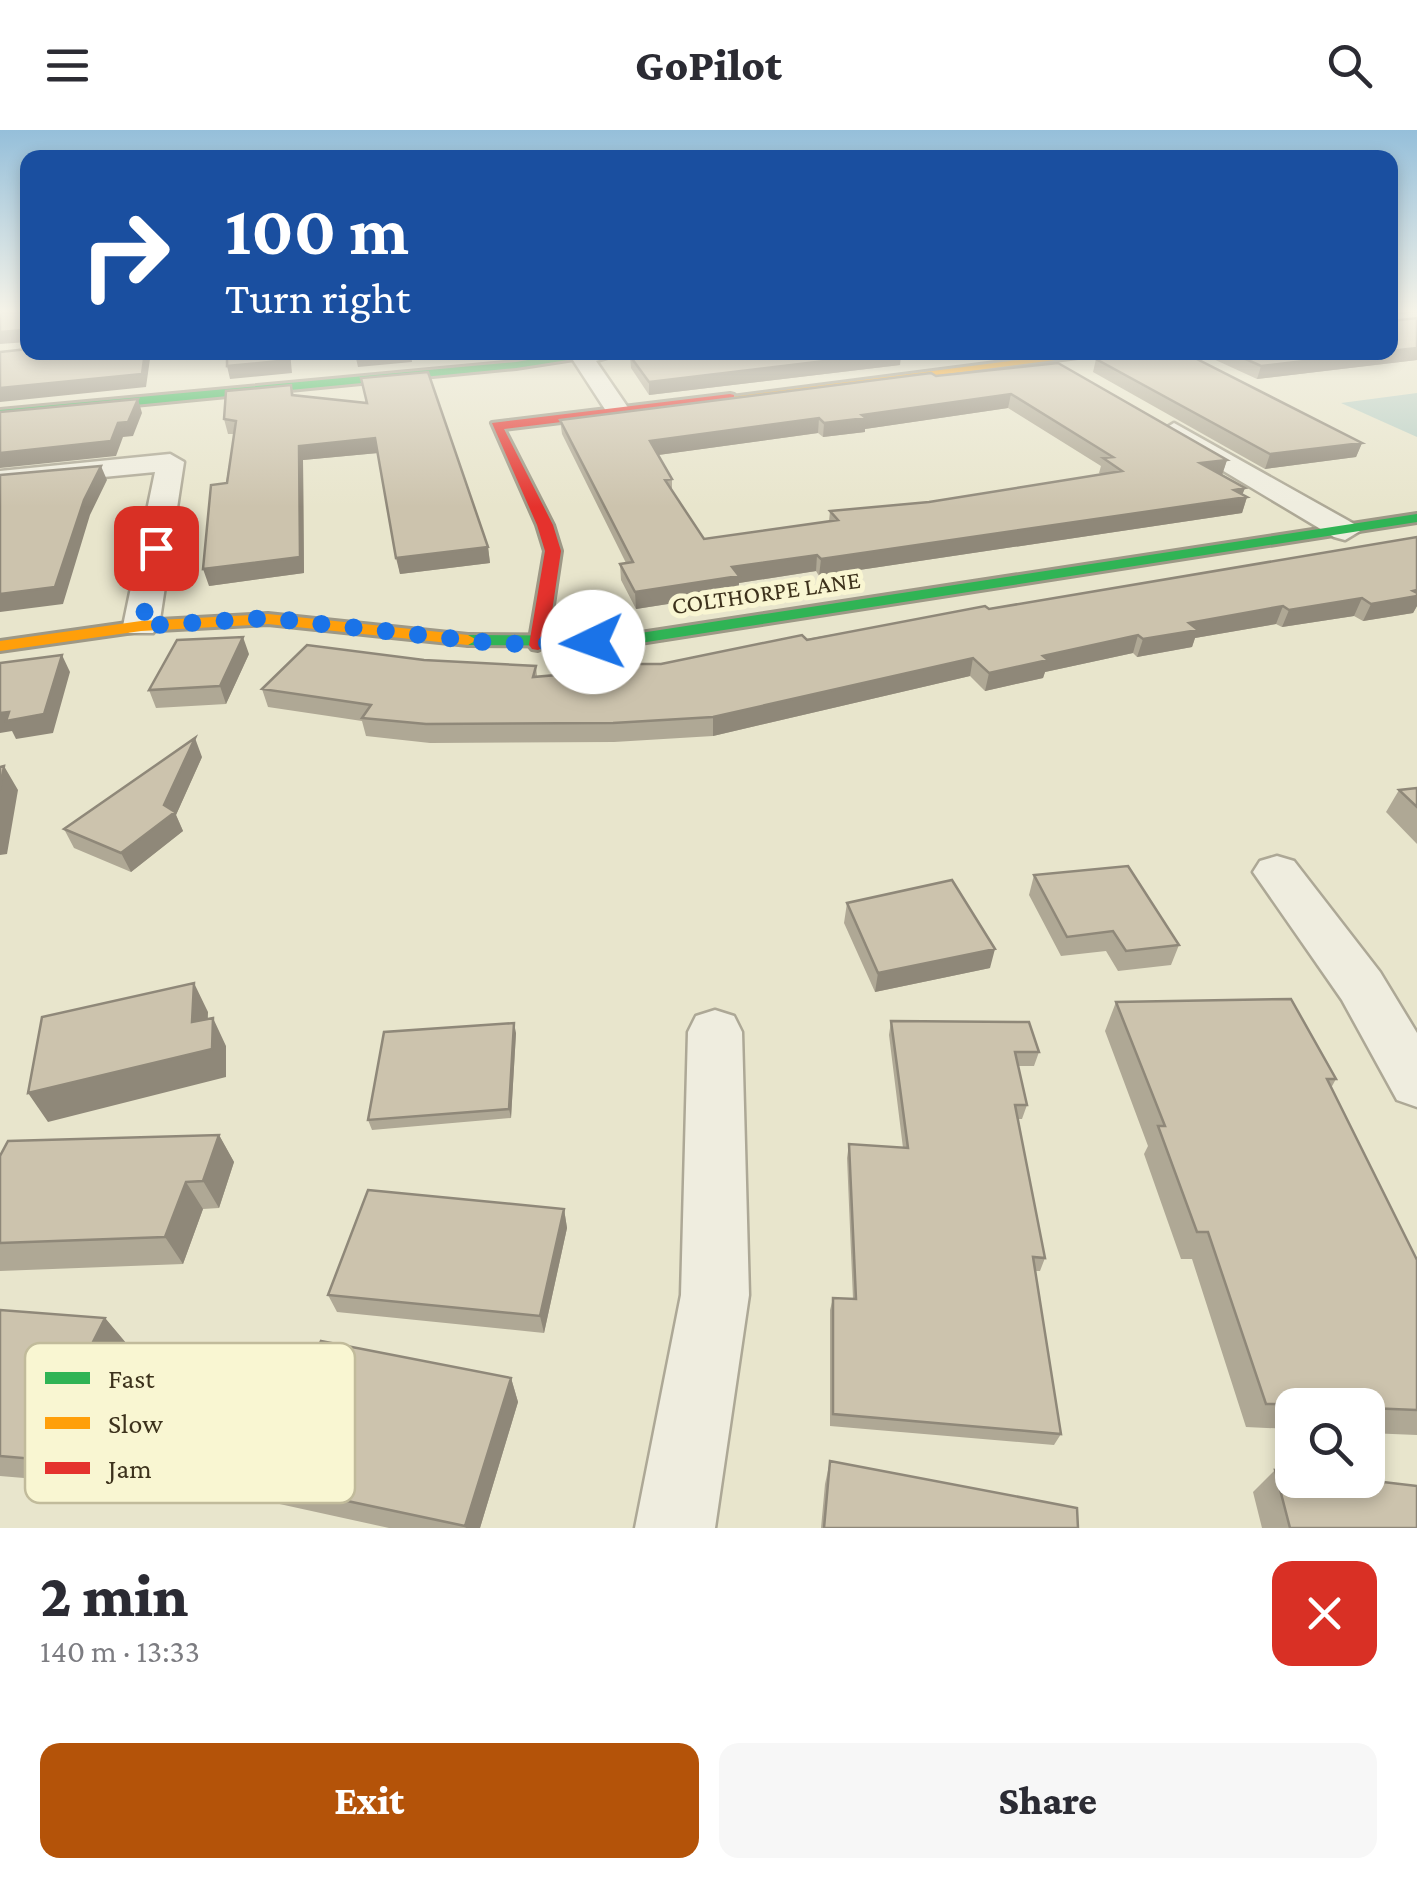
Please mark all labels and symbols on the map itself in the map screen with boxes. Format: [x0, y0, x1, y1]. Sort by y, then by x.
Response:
pin [114, 506, 199, 591]
street label: COLTHORPE LANE [670, 566, 862, 619]
position arrow [541, 590, 645, 694]
legend [25, 1343, 355, 1503]
text: Fast [108, 1363, 155, 1394]
text: Slow [108, 1408, 163, 1439]
text: Jam [105, 1453, 152, 1484]

